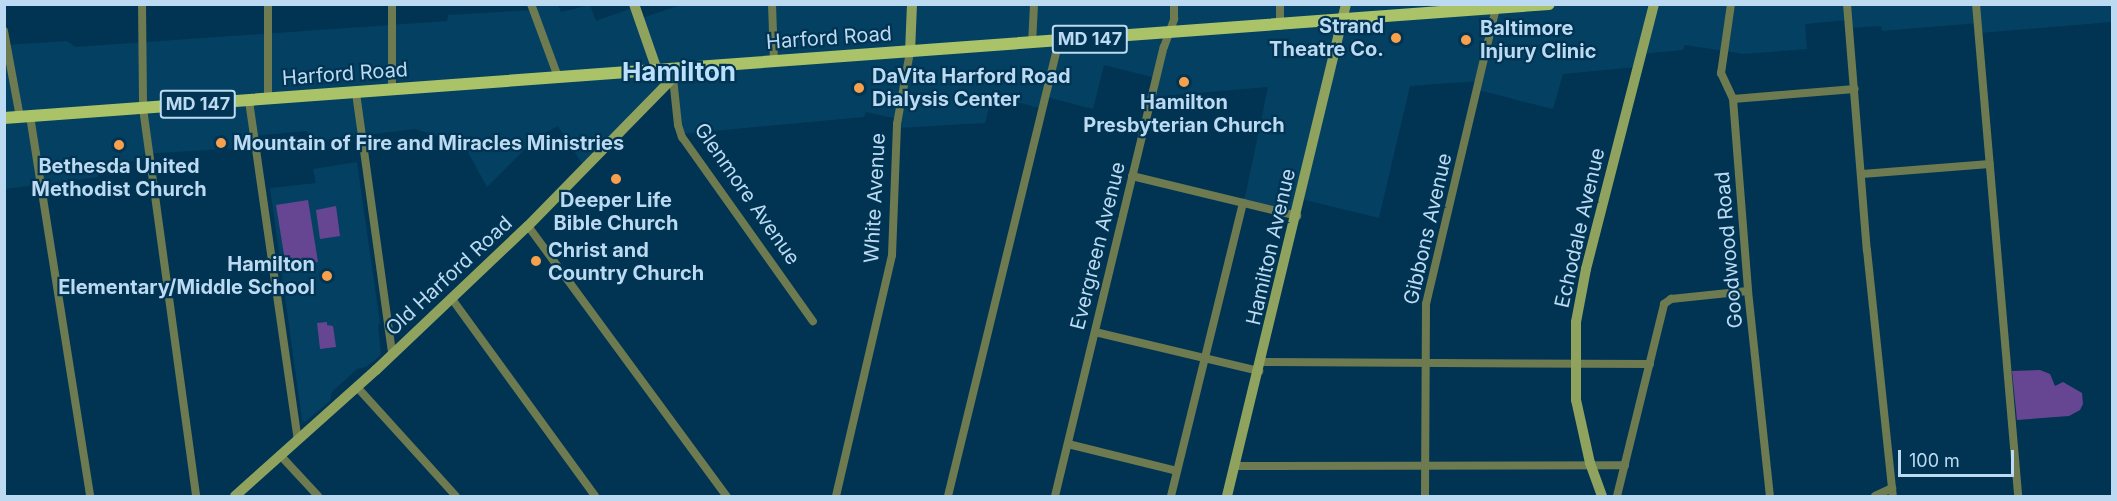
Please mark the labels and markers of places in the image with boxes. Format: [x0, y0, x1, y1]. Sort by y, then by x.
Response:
place label: Strand Theatre Co. [1269, 14, 1384, 61]
place label: Baltimore Injury Clinic [1480, 16, 1596, 63]
marker: Strand Theatre Co. [1389, 31, 1403, 45]
marker: Baltimore Injury Clinic [1457, 31, 1475, 49]
place label: DaVita Harford Road Dialysis Center [872, 64, 1071, 111]
marker: Hamilton Presbyterian Church [1177, 75, 1191, 89]
marker: DaVita Harford Road Dialysis Center [850, 79, 868, 97]
place label: Hamilton Presbyterian Church [1083, 91, 1285, 138]
place label: Mountain of Fire and Miracles Ministries [233, 131, 624, 155]
marker: Mountain of Fire and Miracles Ministries [214, 136, 228, 150]
marker: Bethesda United Methodist Church [112, 138, 126, 152]
place label: Bethesda United Methodist Church [31, 154, 207, 201]
marker: Deeper Life Bible Church [609, 172, 623, 186]
place label: Deeper Life Bible Church [554, 188, 678, 235]
place label: Christ and Country Church [548, 238, 704, 285]
place label: Hamilton Elementary/Middle School [58, 252, 315, 299]
marker: Christ and Country Church [529, 254, 543, 268]
marker: Hamilton Elementary/Middle School [320, 269, 334, 283]

